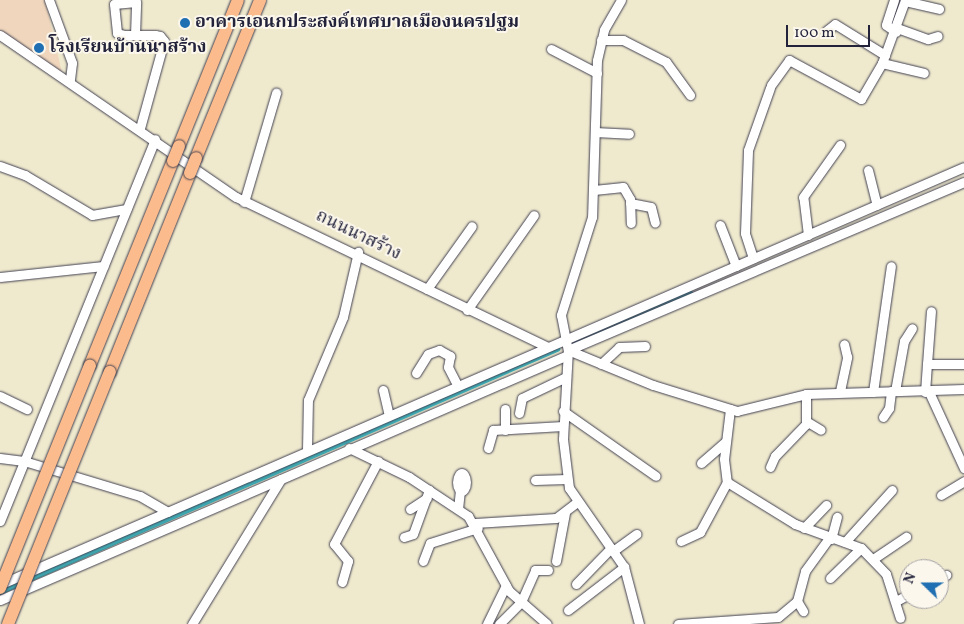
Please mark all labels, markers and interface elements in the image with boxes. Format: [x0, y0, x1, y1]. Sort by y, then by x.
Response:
place label: อาคารเอนกประสงค์เทศบาลเมืองนครปฐม [195, 12, 519, 34]
scale bar [789, 15, 873, 47]
marker: อาคารเอนกประสงค์เทศบาลเมืองนครปฐม [179, 17, 191, 29]
text: 100 m [794, 23, 834, 44]
place label: โรงเรียนบ้านนาสร้าง [49, 37, 207, 59]
marker: โรงเรียนบ้านนาสร้าง [33, 42, 45, 54]
street label: ถนนนาสร้าง [312, 206, 404, 266]
north arrow [899, 559, 949, 609]
text: N [900, 570, 921, 587]

